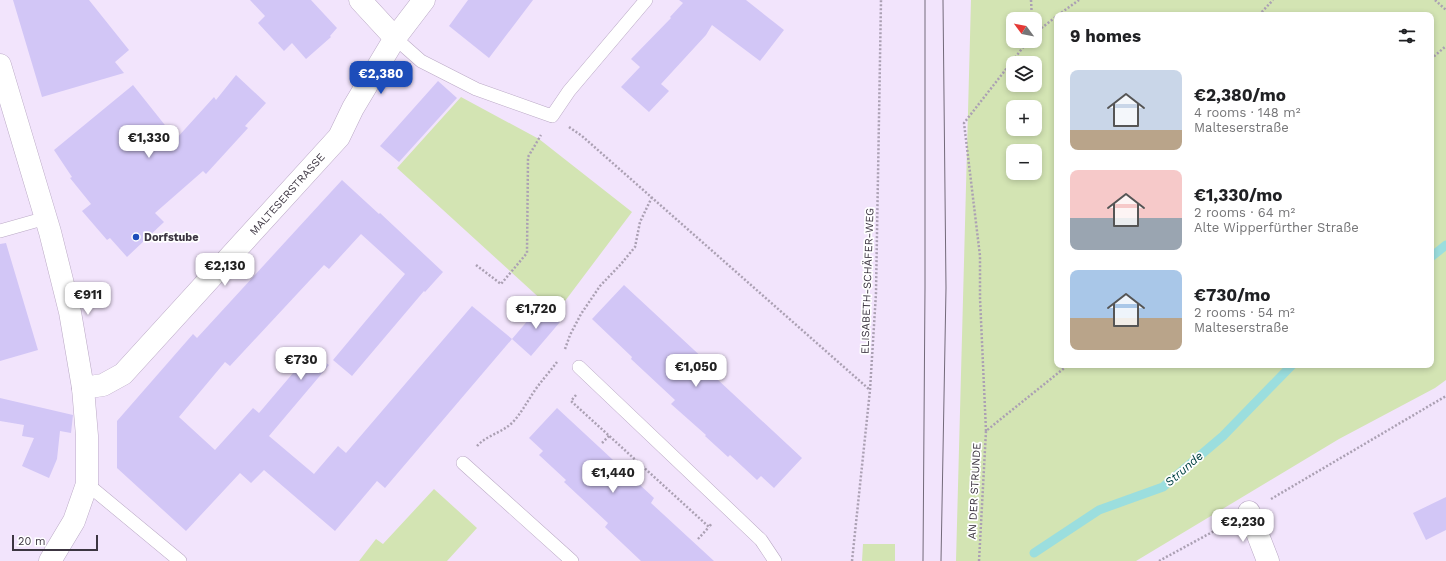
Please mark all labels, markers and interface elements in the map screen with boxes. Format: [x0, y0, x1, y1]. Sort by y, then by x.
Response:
north arrow [1006, 12, 1042, 48]
map controls [1006, 12, 1042, 180]
icon: filters [1396, 25, 1418, 47]
text: 9 homes [1070, 26, 1141, 46]
button: layers [1006, 56, 1042, 92]
pin: €2,380 [348, 61, 414, 95]
text: €2,380 [359, 66, 403, 81]
text: €2,380/mo [1194, 85, 1286, 105]
icon: home [1102, 86, 1150, 134]
button: + [1006, 100, 1042, 136]
text: 4 rooms · 148 m² [1194, 105, 1300, 120]
text: Malteserstraße [1194, 120, 1289, 135]
pin: €1,330 [116, 125, 182, 159]
text: €1,330 [128, 130, 170, 145]
button: − [1006, 144, 1042, 180]
street label: MALTESERSTRASSE [247, 151, 328, 238]
text: €1,330/mo [1194, 185, 1282, 205]
icon: home [1102, 186, 1150, 234]
text: 2 rooms · 64 m² [1194, 205, 1295, 220]
street label: ELISABETH-SCHÄFER-WEG [857, 208, 877, 354]
text: Alte Wipperfürther Straße [1194, 220, 1359, 235]
place label: Dorfstube [144, 231, 199, 244]
marker: Dorfstube [131, 232, 141, 242]
pin: €2,130 [192, 253, 258, 287]
text: €2,130 [204, 258, 246, 273]
pin: €911 [64, 282, 112, 316]
text: €730/mo [1194, 285, 1270, 305]
icon: home [1102, 286, 1150, 334]
text: €911 [74, 287, 102, 302]
pin: €1,720 [503, 296, 569, 330]
text: €1,720 [515, 301, 557, 316]
text: 2 rooms · 54 m² [1194, 305, 1295, 320]
text: Malteserstraße [1194, 320, 1289, 335]
pin: €730 [277, 347, 325, 381]
text: €730 [284, 352, 318, 367]
pin: €1,050 [663, 354, 729, 388]
text: €1,050 [675, 359, 717, 374]
street label: AN DER STRUNDE [965, 442, 984, 540]
water label: Strunde [1162, 449, 1206, 489]
pin: €1,440 [580, 460, 646, 494]
text: €1,440 [591, 465, 635, 480]
pin: €2,230 [1210, 509, 1276, 543]
text: €2,230 [1221, 514, 1265, 529]
scale bar [12, 533, 98, 552]
text: 20 m [18, 535, 46, 548]

